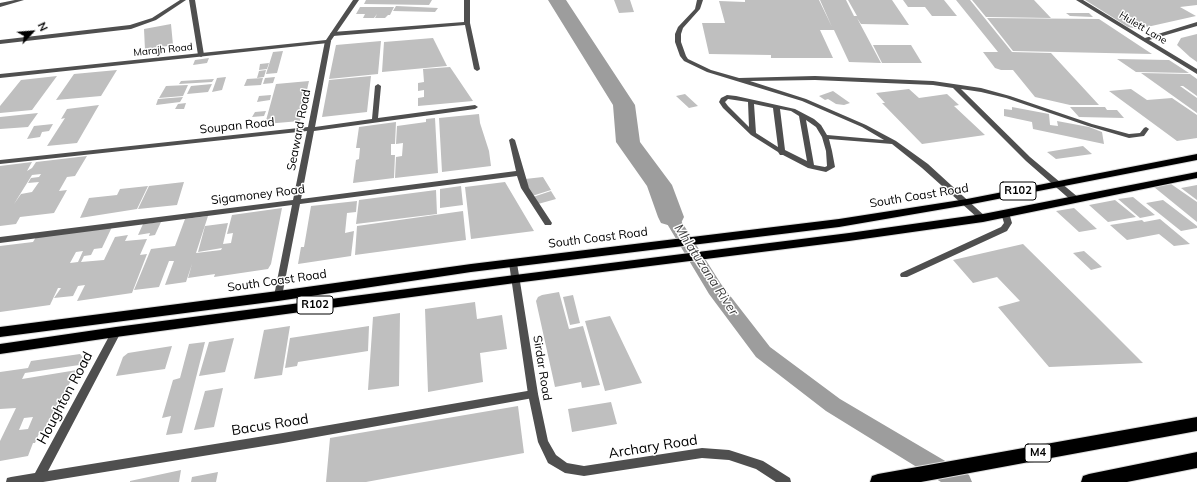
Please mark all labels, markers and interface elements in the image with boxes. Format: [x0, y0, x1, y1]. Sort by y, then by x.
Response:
street label: Hulett Lane [1117, 9, 1169, 47]
north arrow [12, 12, 52, 52]
text: N [35, 20, 51, 34]
street label: Marajh Road [133, 41, 193, 59]
street label: Seaward Road [284, 88, 314, 172]
street label: Soupan Road [199, 115, 275, 137]
street label: South Coast Road [868, 181, 970, 211]
street label: Sigamoney Road [210, 182, 306, 208]
road number: R102 [1000, 182, 1036, 200]
water label: Mhlatuzana River [671, 221, 741, 319]
street label: South Coast Road [547, 225, 649, 251]
street label: South Coast Road [226, 267, 328, 295]
road number: R102 [297, 296, 333, 314]
street label: Sirdar Road [530, 334, 554, 402]
street label: Houghton Road [34, 349, 96, 447]
street label: Bacus Road [230, 411, 310, 439]
street label: Archary Road [607, 432, 699, 462]
road number: M4 [1025, 444, 1051, 462]

